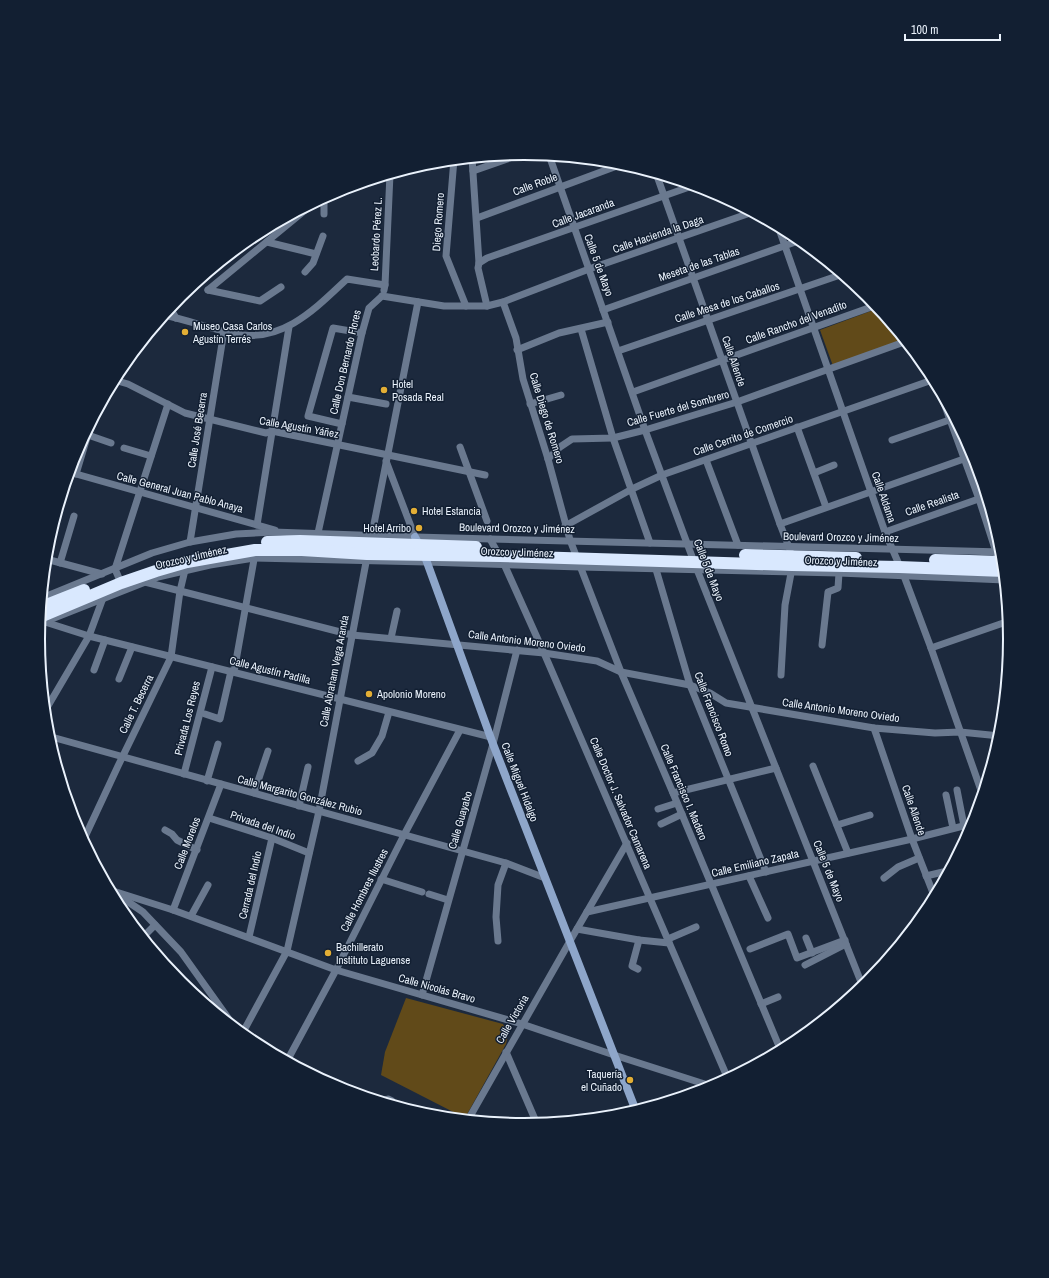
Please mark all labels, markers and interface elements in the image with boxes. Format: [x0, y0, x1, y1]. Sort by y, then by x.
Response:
scale bar [905, 16, 1000, 42]
text: 100 m [911, 22, 938, 38]
street label: Calle Roble [511, 169, 559, 199]
street label: Diego Romero [429, 192, 447, 252]
street label: Calle Jacaranda [550, 195, 616, 231]
street label: Leobardo Pérez L. [367, 197, 385, 271]
street label: Calle Hacienda la Daga [611, 212, 705, 256]
street label: Calle 5 de Mayo [581, 232, 617, 298]
street label: Meseta de las Tablas [657, 243, 742, 284]
street label: Calle Mesa de los Caballos [673, 278, 782, 326]
street label: Calle Rancho del Venadito [743, 297, 849, 347]
street label: Calle Don Bernardo Flores [326, 308, 364, 416]
place label: Museo Casa Carlos Agustín Terrés [192, 319, 273, 346]
marker: Museo Casa Carlos Agustín Terrés [180, 327, 190, 337]
street label: Calle Allende [719, 334, 749, 388]
street label: Calle Diego de Romero [527, 371, 567, 465]
place label: Hotel Posada Real [392, 377, 444, 404]
marker: Hotel Posada Real [379, 385, 389, 395]
street label: Calle Fuerte del Sombrero [625, 387, 731, 429]
street label: Calle José Becerra [184, 391, 210, 469]
street label: Calle Cerrito de Comercio [691, 411, 795, 459]
street label: Calle Agustín Yáñez [258, 413, 340, 441]
street label: Calle General Juan Pablo Anaya [115, 468, 245, 516]
street label: Calle Aldama [869, 470, 899, 524]
street label: Calle Realista [903, 487, 961, 519]
place label: Hotel Estancia [422, 504, 481, 518]
marker: Hotel Estancia [409, 506, 419, 516]
street label: Boulevard Orozco y Jiménez [459, 520, 576, 536]
place label: Hotel Arribo [363, 521, 411, 535]
marker: Hotel Arribo [414, 523, 424, 533]
street label: Boulevard Orozco y Jiménez [783, 529, 900, 545]
street label: Calle 5 de Mayo [691, 537, 727, 603]
street label: Orozco y Jiménez [154, 542, 228, 572]
street label: Orozco y Jiménez [480, 544, 554, 560]
street label: Orozco y Jiménez [804, 553, 878, 569]
street label: Calle Abraham Vega Aranda [316, 614, 352, 728]
street label: Calle Antonio Moreno Oviedo [467, 627, 587, 655]
street label: Calle Agustín Padilla [228, 653, 312, 687]
street label: Calle Francisco Romo [691, 670, 737, 758]
street label: Calle T. Becerra [116, 672, 156, 736]
street label: Privada Los Reyes [171, 679, 203, 757]
place label: Apolonio Moreno [376, 687, 446, 701]
marker: Apolonio Moreno [364, 689, 374, 699]
street label: Calle Antonio Moreno Oviedo [781, 695, 901, 725]
street label: Calle Doctor J. Salvador Camarena [587, 735, 655, 871]
street label: Calle Miguel Hidalgo [498, 740, 542, 824]
street label: Calle Francisco I. Madero [657, 742, 711, 842]
street label: Calle Margarito González Rubio [236, 772, 364, 818]
street label: Calle Allende [899, 783, 929, 837]
street label: Calle Guayabo [445, 789, 475, 851]
street label: Privada del Indio [228, 807, 298, 843]
street label: Calle Morelos [171, 814, 204, 871]
street label: Calle 5 de Mayo [810, 838, 848, 904]
street label: Calle Hombres Ilustres [337, 846, 391, 934]
street label: Calle Emiliano Zapata [710, 846, 800, 880]
street label: Cerrada del Indio [235, 849, 265, 921]
place label: Bachillerato Instituto Laguense [336, 940, 410, 967]
marker: Bachillerato Instituto Laguense [323, 948, 333, 958]
street label: Calle Nicolás Bravo [397, 970, 477, 1006]
street label: Calle Victoria [492, 992, 532, 1046]
place label: Taquería el Cuñado [581, 1067, 622, 1094]
marker: Taquería el Cuñado [625, 1075, 635, 1085]

